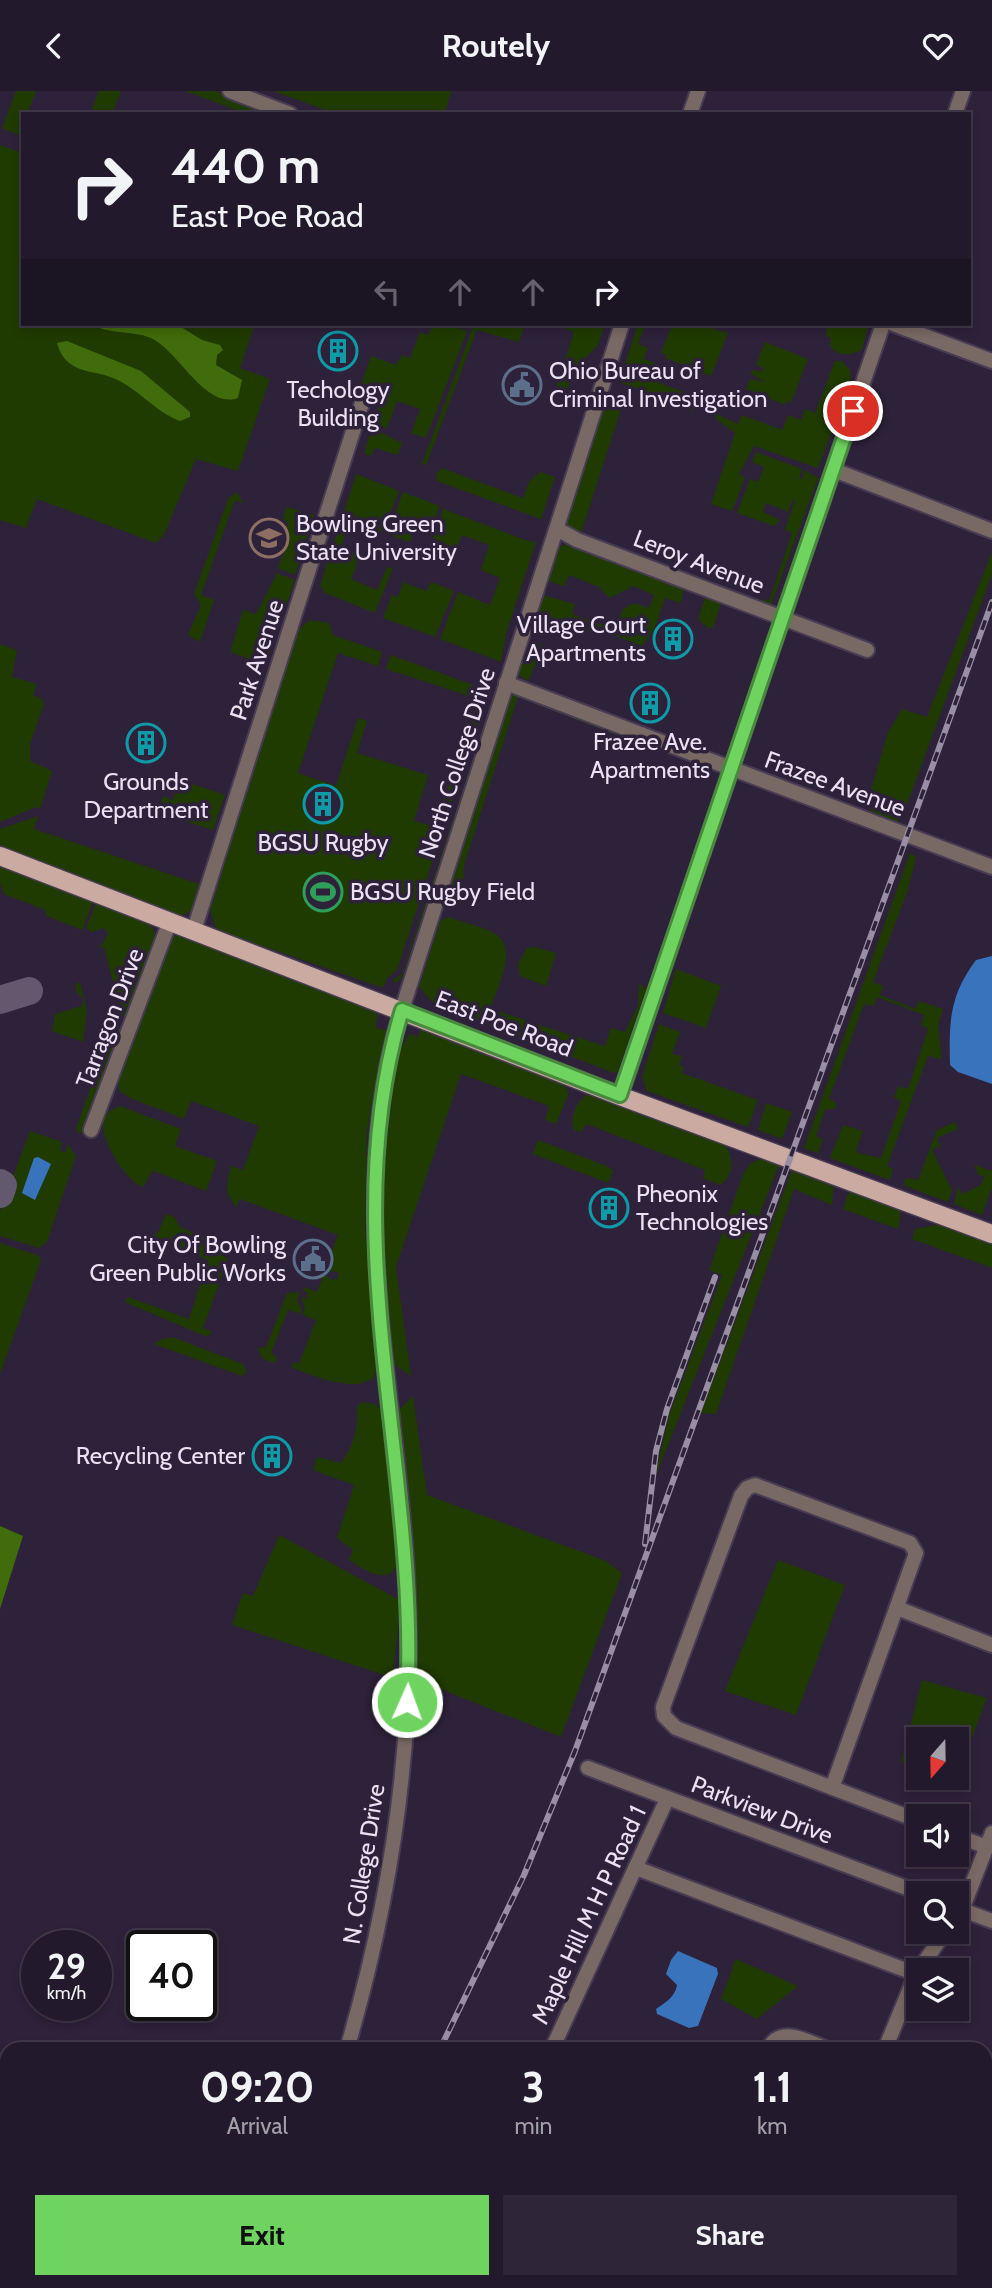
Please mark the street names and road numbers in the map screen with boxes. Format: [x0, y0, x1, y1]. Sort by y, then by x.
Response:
street label: Leroy Avenue [630, 523, 769, 600]
street label: Park Avenue [223, 596, 290, 724]
street label: North College Drive [412, 664, 501, 862]
street label: Frazee Avenue [761, 745, 909, 822]
street label: Tarragon Drive [70, 944, 149, 1092]
street label: East Poe Road [431, 984, 577, 1063]
street label: Parkview Drive [687, 1769, 837, 1850]
street label: N. College Drive [337, 1782, 390, 1946]
street label: Maple Hill M H P Road 1 [525, 1801, 652, 2029]

